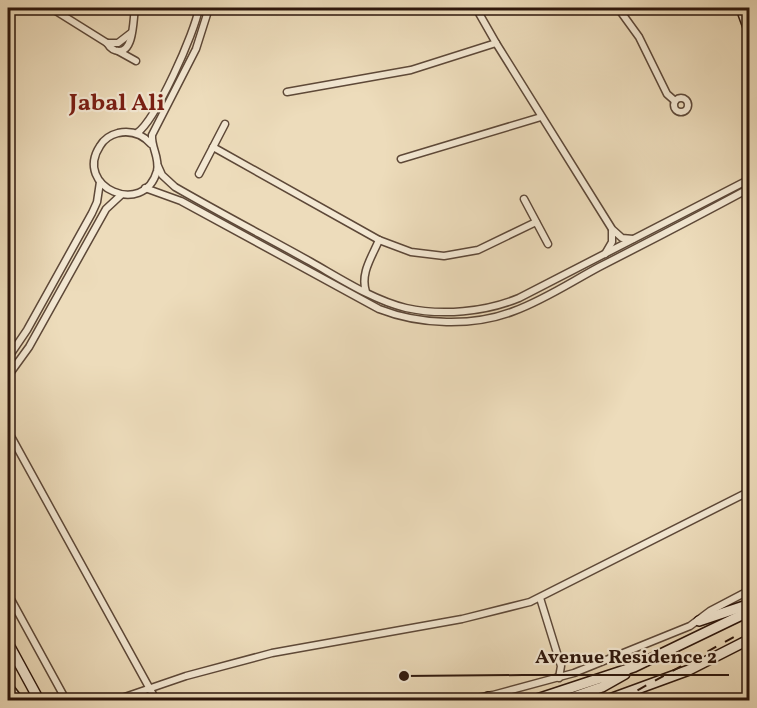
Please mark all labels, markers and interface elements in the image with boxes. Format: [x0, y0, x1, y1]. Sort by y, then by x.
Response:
district label: Jabal Ali [68, 87, 165, 121]
callout: Avenue Residence 2 [523, 637, 729, 675]
text: Avenue Residence 2 [535, 644, 717, 672]

